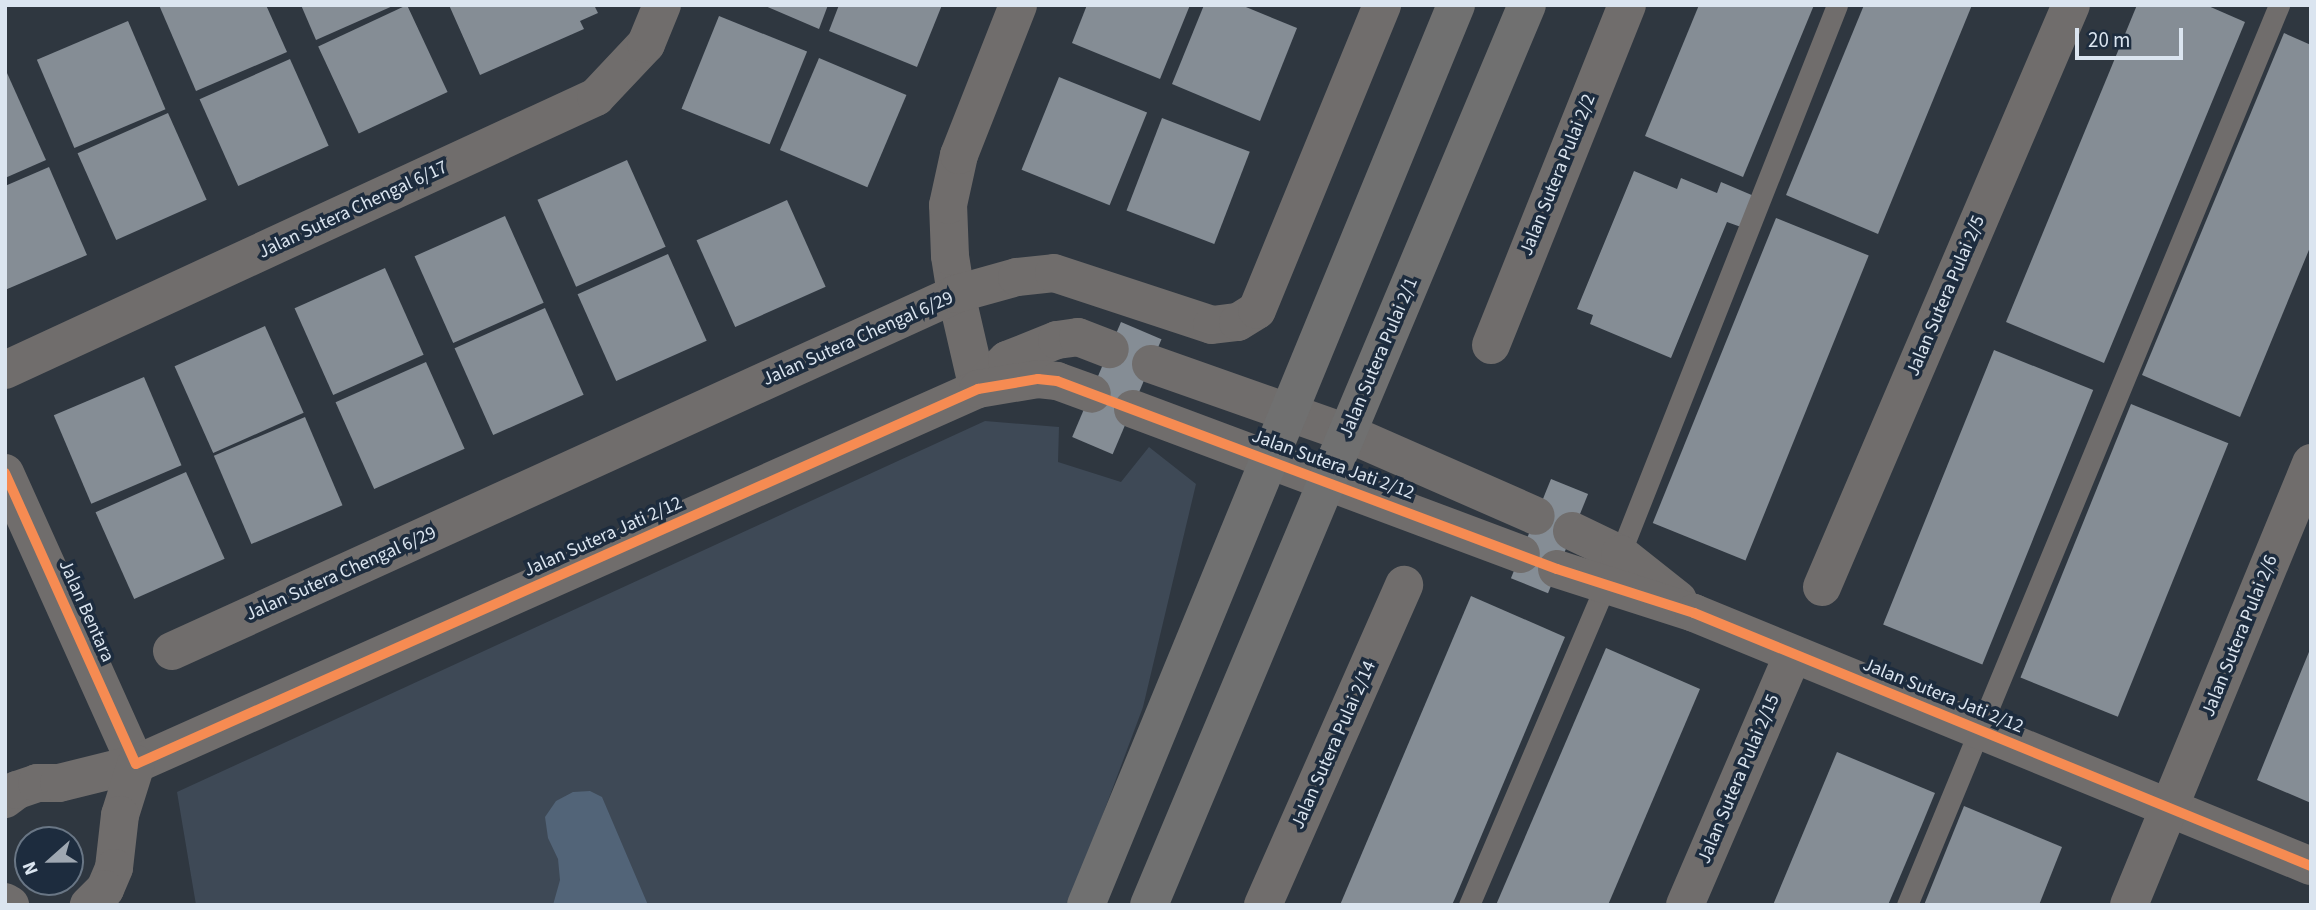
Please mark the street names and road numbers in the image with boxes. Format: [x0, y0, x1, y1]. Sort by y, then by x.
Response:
street label: Jalan Sutera Pulai 2/2 [1515, 91, 1601, 259]
street label: Jalan Sutera Chengal 6/17 [255, 156, 451, 264]
street label: Jalan Sutera Pulai 2/5 [1902, 212, 1990, 380]
street label: Jalan Sutera Pulai 2/1 [1335, 274, 1423, 442]
street label: Jalan Sutera Chengal 6/29 [759, 287, 957, 391]
street label: Jalan Sutera Jati 2/12 [1249, 425, 1417, 505]
street label: Jalan Sutera Jati 2/12 [520, 492, 686, 582]
street label: Jalan Sutera Chengal 6/29 [242, 522, 440, 626]
street label: Jalan Sutera Pulai 2/6 [2197, 552, 2283, 720]
street label: Jalan Bentara [53, 556, 119, 666]
street label: Jalan Sutera Jati 2/12 [1859, 653, 2027, 739]
street label: Jalan Sutera Pulai 2/14 [1287, 657, 1381, 833]
street label: Jalan Sutera Pulai 2/15 [1693, 691, 1785, 867]

